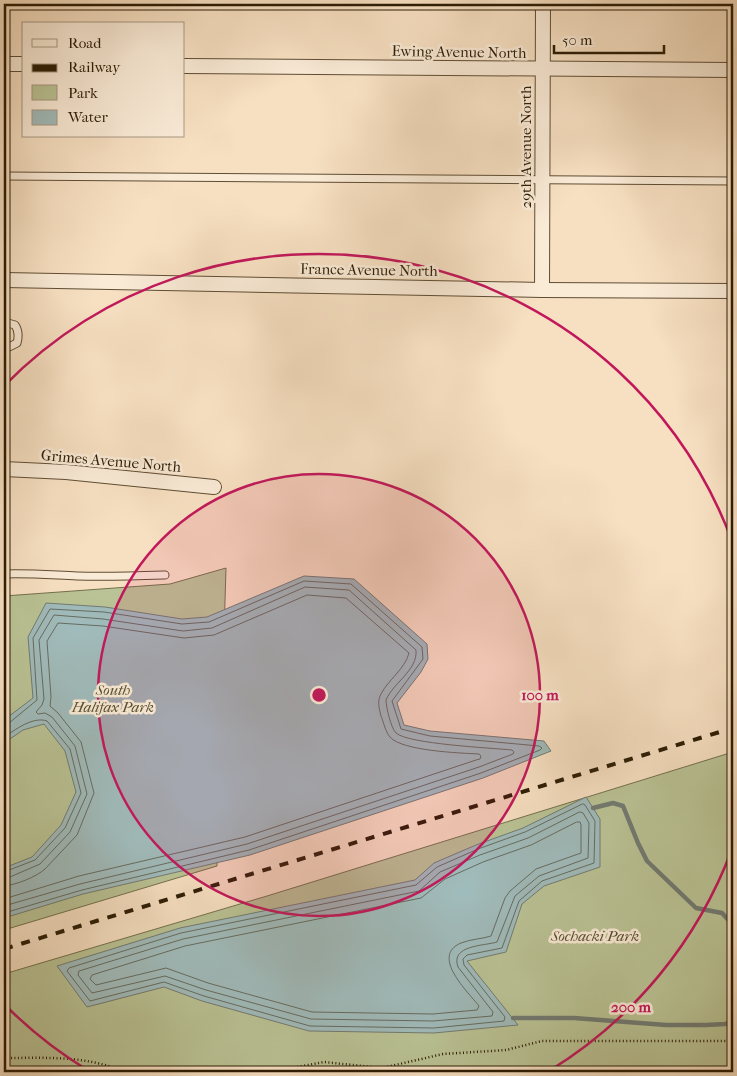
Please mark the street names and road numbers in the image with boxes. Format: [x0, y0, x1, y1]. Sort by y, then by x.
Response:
street label: Ewing Avenue North [391, 42, 527, 62]
street label: 29th Avenue North [517, 85, 535, 209]
street label: France Avenue North [300, 260, 439, 280]
street label: Grimes Avenue North [40, 446, 182, 476]

